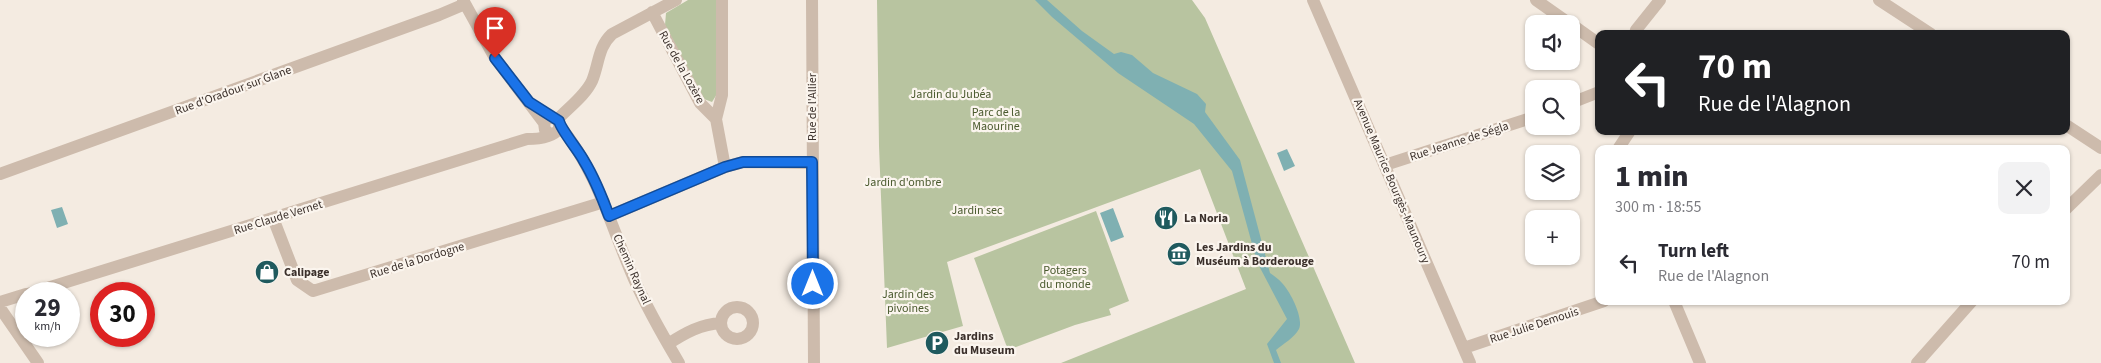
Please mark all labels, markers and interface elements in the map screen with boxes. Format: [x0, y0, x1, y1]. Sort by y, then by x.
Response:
pin [474, 7, 516, 58]
icon: arrive [481, 14, 509, 42]
map controls [1525, 15, 1580, 265]
button: sound [1525, 15, 1580, 70]
street label: Rue de la Lozère [654, 28, 709, 107]
text: 70 m [1698, 42, 1772, 92]
icon: left [1615, 50, 1680, 115]
street label: Rue d'Oradour sur Glane [173, 61, 294, 119]
street label: Rue de l'Allier [804, 72, 821, 141]
button: search [1525, 80, 1580, 135]
park label: Jardin du Jubéa [911, 86, 991, 103]
text: Rue de l'Alagnon [1698, 88, 1851, 120]
street label: Avenue Maurice Bourgès-Maunoury [1349, 96, 1434, 266]
park label: Parc de la Maourine [972, 104, 1020, 135]
street label: Rue Jeanne de Ségla [1407, 117, 1511, 166]
button: layers [1525, 145, 1580, 200]
text: 1 min [1615, 155, 1689, 198]
button: close [1998, 162, 2050, 214]
park label: Jardin d'ombre [865, 174, 941, 191]
street label: Rue Claude Vernet [232, 196, 325, 239]
text: 300 m · 18:55 [1615, 196, 1702, 218]
park label: Jardin sec [952, 202, 1003, 219]
restaurant icon: La Noria [1153, 205, 1179, 231]
place label: La Noria [1184, 210, 1228, 227]
button: + [1525, 210, 1580, 265]
street label: Chemin Raynal [608, 231, 655, 307]
street label: Rue de la Dordogne [368, 238, 466, 283]
text: Turn left [1658, 238, 1729, 265]
place label: Les Jardins du Muséum à Borderouge [1196, 239, 1314, 270]
museum icon: Les Jardins du Muséum à Borderouge [1166, 241, 1192, 267]
icon: left [1615, 249, 1643, 277]
text: 70 m [2012, 249, 2050, 276]
position arrow [786, 257, 838, 309]
shop icon: Calipage [254, 259, 280, 285]
park label: Potagers du monde [1039, 262, 1091, 293]
place label: Calipage [284, 264, 330, 281]
text: Rue de l'Alagnon [1658, 265, 1769, 287]
speed limit sign: 30 [90, 282, 155, 347]
park label: Jardin des pivoines [882, 286, 934, 317]
text: 29 [34, 290, 61, 326]
street label: Rue Julie Demouis [1487, 303, 1581, 348]
text: km/h [34, 318, 61, 335]
place label: Jardins du Museum [954, 328, 1015, 359]
parking icon: Jardins du Museum [924, 330, 950, 356]

